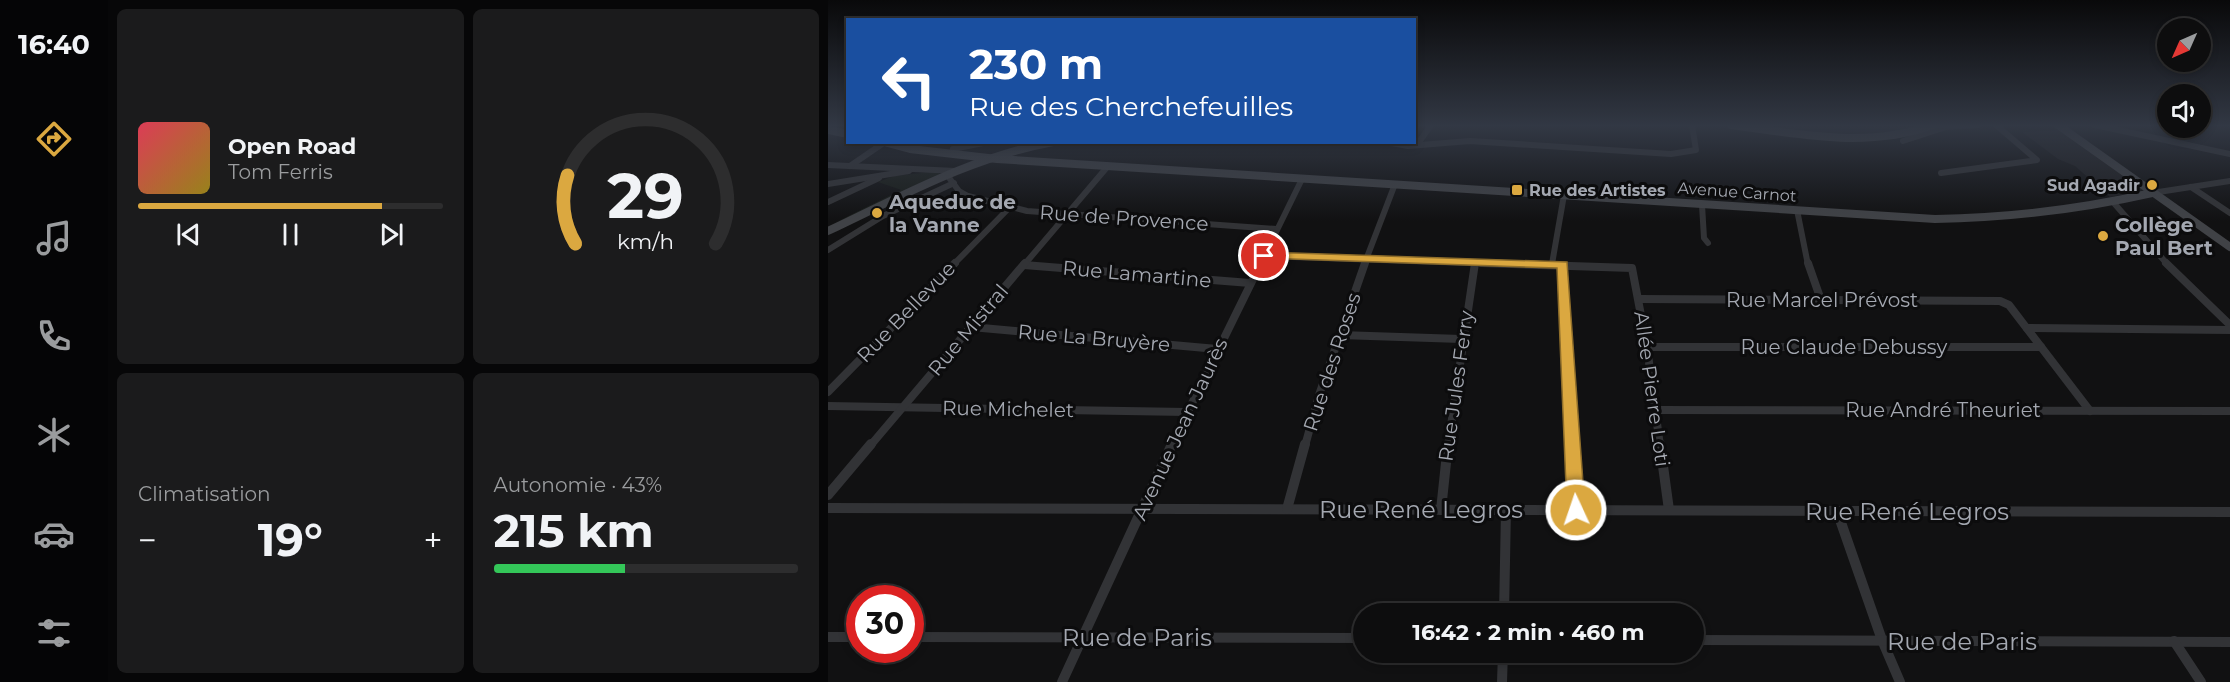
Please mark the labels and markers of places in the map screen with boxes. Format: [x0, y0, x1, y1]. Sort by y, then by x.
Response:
place label: Sud Agadir [2047, 176, 2140, 195]
marker: Sud Agadir [2145, 178, 2159, 192]
place label: Rue des Artistes [1529, 181, 1666, 200]
marker: Rue des Artistes [1510, 183, 1524, 197]
place label: Aqueduc de la Vanne [888, 190, 1016, 237]
marker: Aqueduc de la Vanne [870, 206, 884, 220]
place label: Collège Paul Bert [2115, 213, 2213, 260]
marker: Collège Paul Bert [2096, 229, 2110, 243]
pin [1238, 230, 1289, 281]

